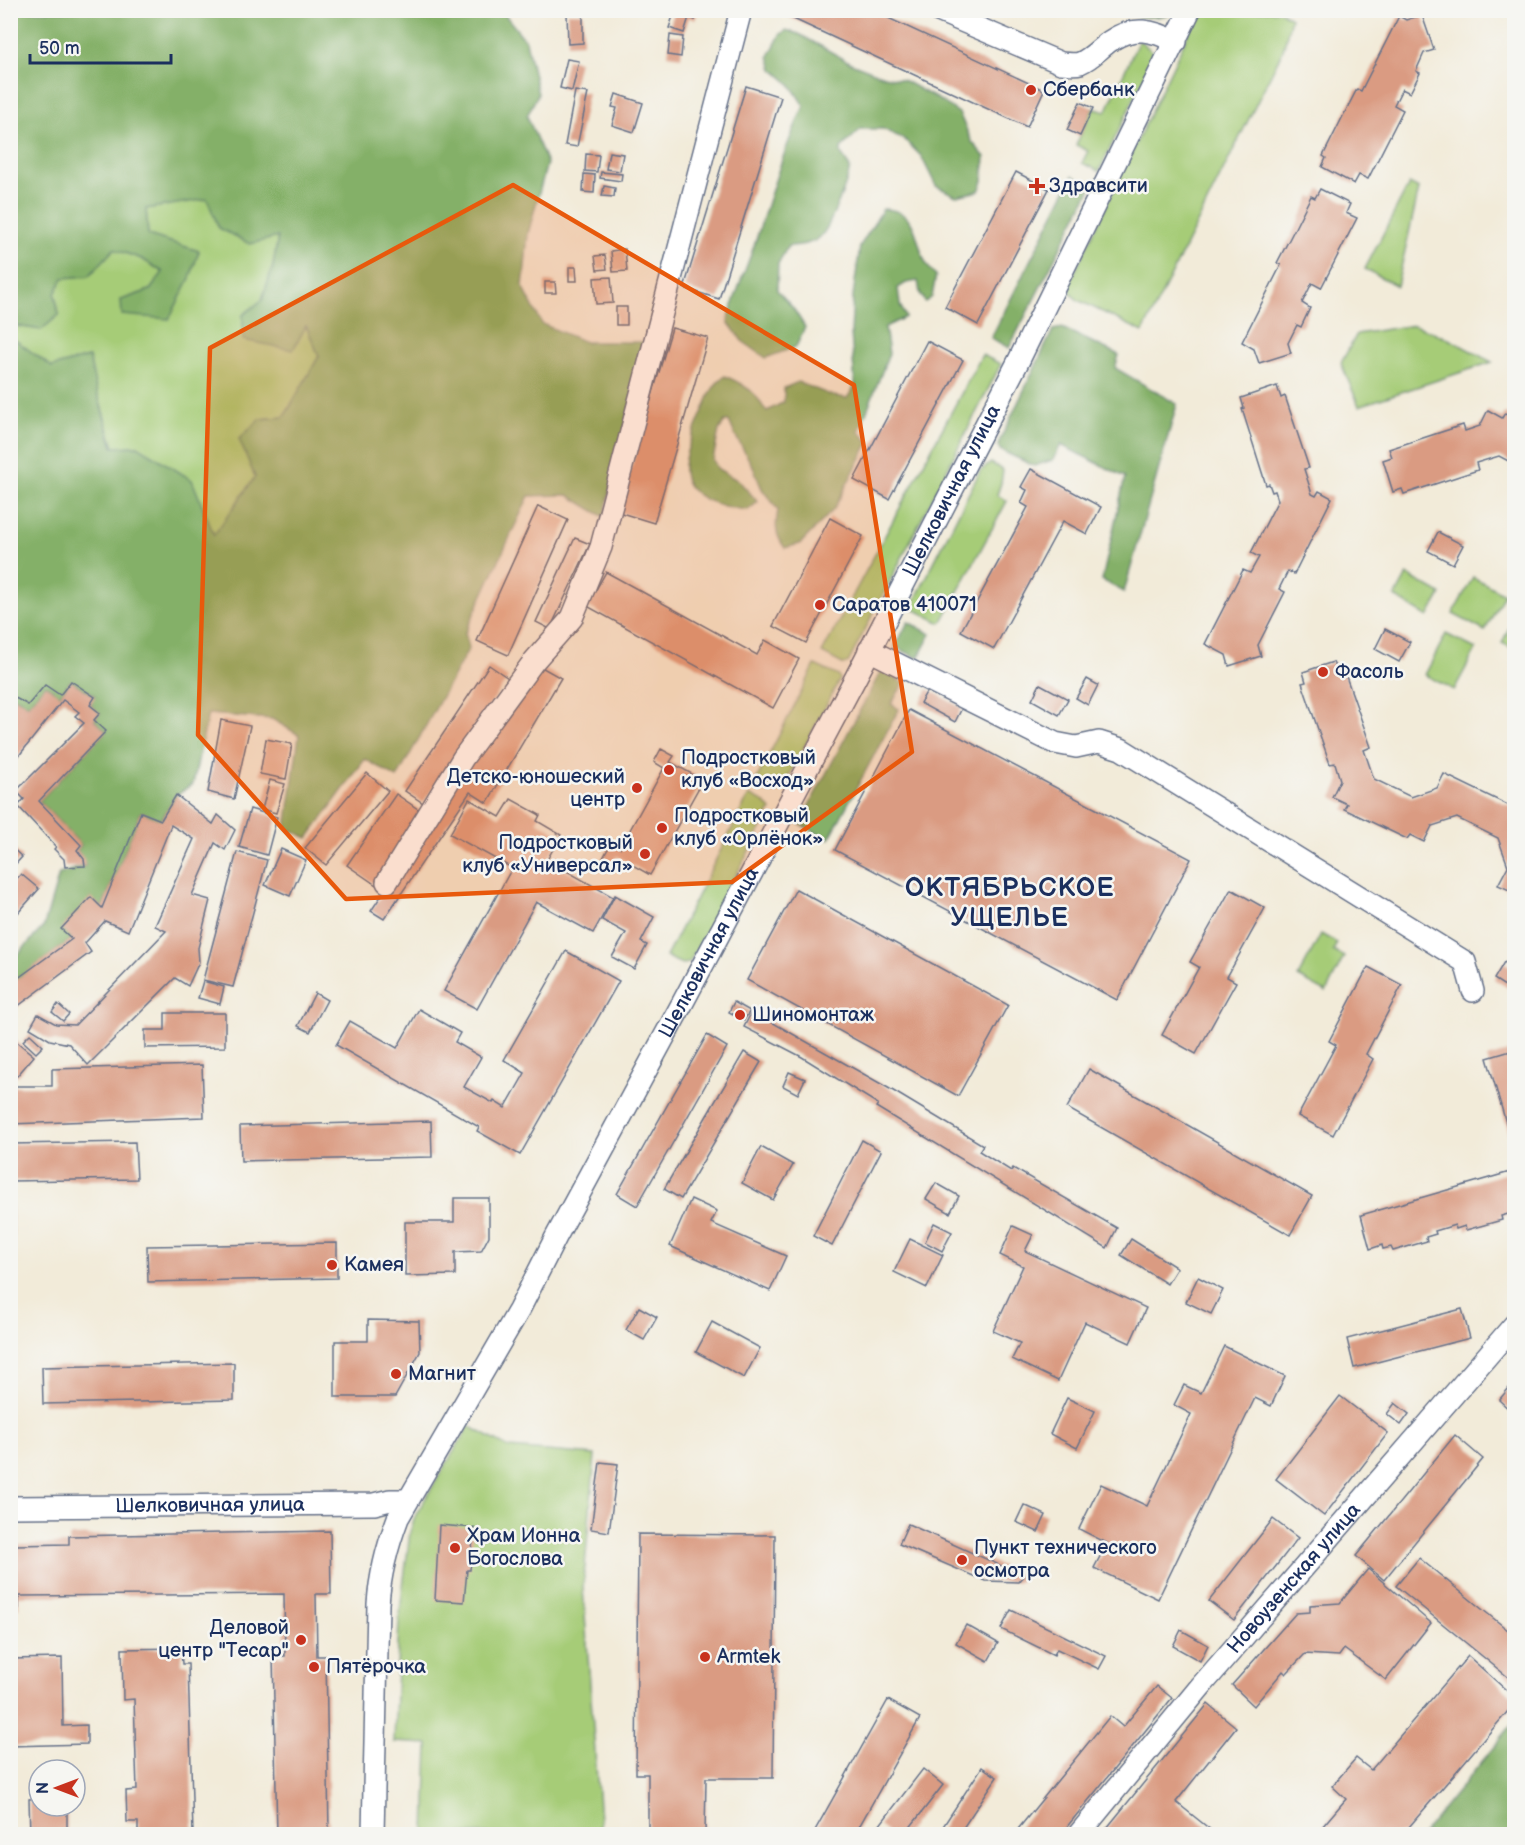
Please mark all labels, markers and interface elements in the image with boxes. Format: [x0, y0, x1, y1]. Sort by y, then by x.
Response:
scale bar [30, 27, 171, 65]
text: 50 m [39, 38, 80, 59]
place label: Сбербанк [1043, 78, 1135, 102]
marker: Сбербанк [1024, 83, 1038, 97]
place label: Здравсити [1049, 174, 1148, 198]
marker: Здравсити [1030, 179, 1044, 193]
street label: Шелковичная улица [898, 401, 1006, 580]
place label: Саратов 410071 [832, 593, 977, 617]
marker: Саратов 410071 [813, 598, 827, 612]
place label: Фасоль [1335, 660, 1404, 684]
marker: Фасоль [1316, 665, 1330, 679]
place label: Подростковый клуб «Восход» [681, 746, 816, 793]
marker: Подростковый клуб «Восход» [662, 763, 676, 777]
place label: Детско-юношеский центр [447, 765, 626, 812]
marker: Детско-юношеский центр [630, 781, 644, 795]
place label: Подростковый клуб «Орлёнок» [674, 804, 824, 851]
marker: Подростковый клуб «Орлёнок» [655, 821, 669, 835]
place label: Подростковый клуб «Универсал» [462, 831, 633, 878]
marker: Подростковый клуб «Универсал» [638, 847, 652, 861]
street label: Шелковичная улица [654, 863, 764, 1042]
district label: ОКТЯБРЬСКОЕ УЩЕЛЬЕ [905, 873, 1115, 934]
place label: Шиномонтаж [752, 1003, 874, 1027]
marker: Шиномонтаж [733, 1008, 747, 1022]
place label: Камея [344, 1253, 404, 1277]
marker: Камея [325, 1258, 339, 1272]
place label: Магнит [408, 1362, 477, 1386]
marker: Магнит [389, 1367, 403, 1381]
street label: Шелковичная улица [115, 1493, 305, 1518]
street label: Новоузенская улица [1222, 1498, 1366, 1659]
place label: Храм Ионна Богослова [467, 1524, 581, 1571]
place label: Пункт технического осмотра [974, 1536, 1157, 1583]
marker: Храм Ионна Богослова [448, 1541, 462, 1555]
marker: Пункт технического осмотра [955, 1553, 969, 1567]
place label: Деловой центр "Тесар" [158, 1616, 289, 1663]
marker: Деловой центр "Тесар" [294, 1633, 308, 1647]
place label: Armtek [717, 1645, 780, 1669]
marker: Armtek [698, 1650, 712, 1664]
place label: Пятёрочка [326, 1655, 426, 1679]
marker: Пятёрочка [307, 1660, 321, 1674]
north arrow [27, 1758, 87, 1818]
text: N [34, 1782, 53, 1794]

